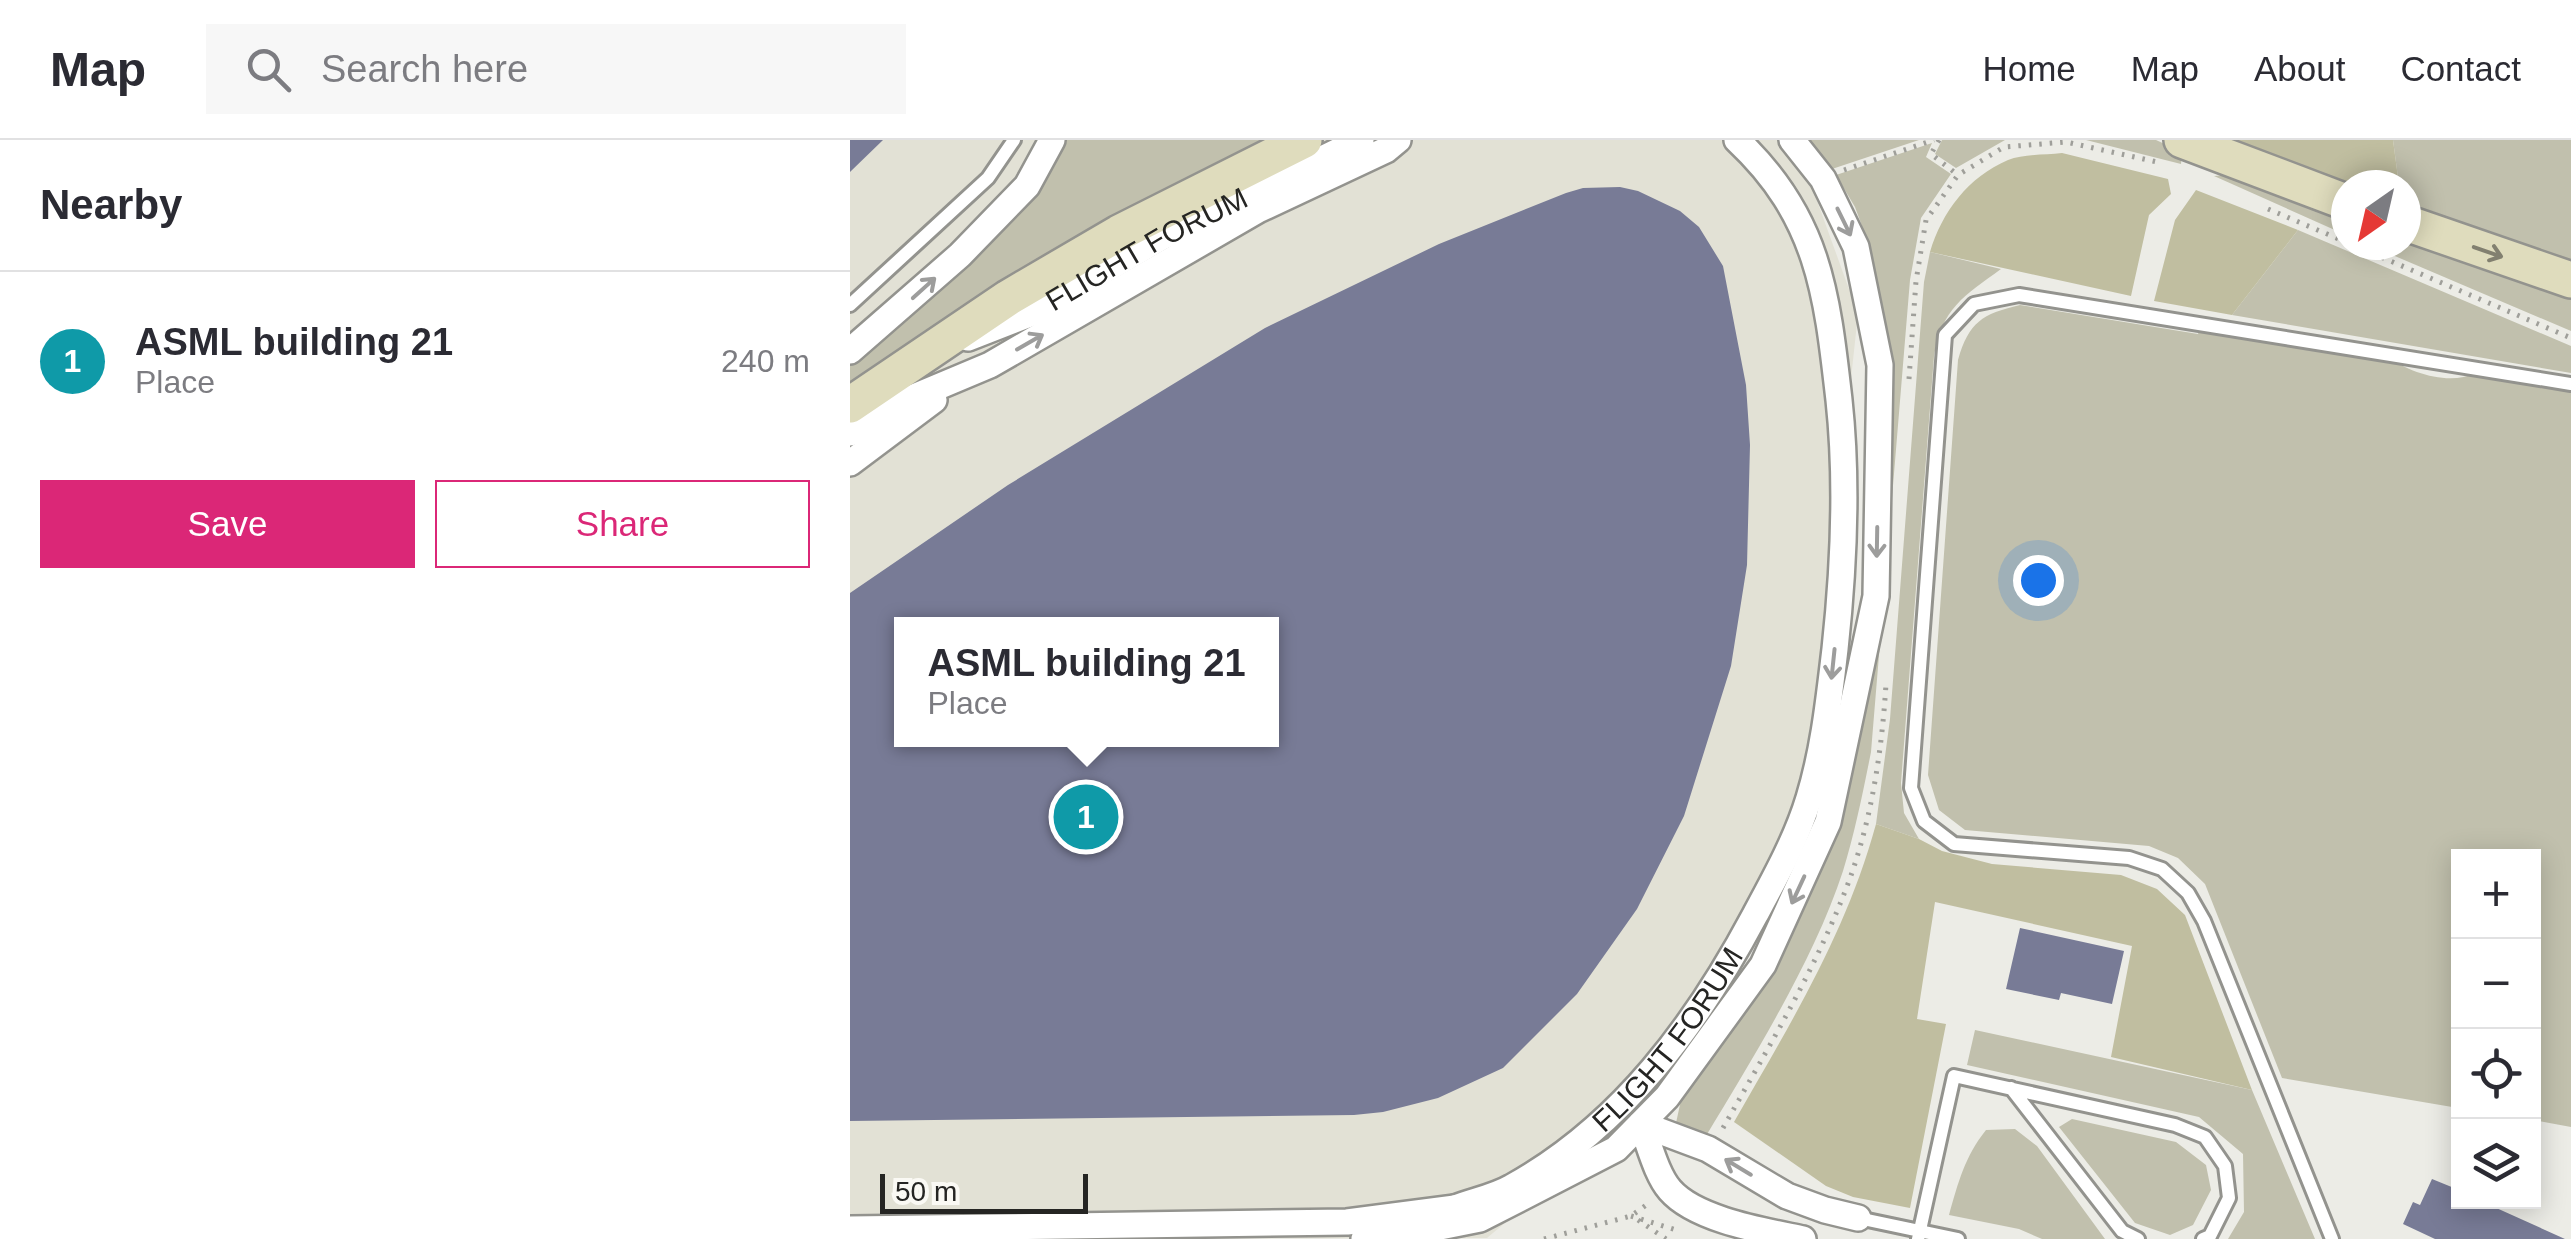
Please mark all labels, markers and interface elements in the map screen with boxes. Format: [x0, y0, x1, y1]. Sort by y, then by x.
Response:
search box [206, 24, 906, 114]
icon: search [241, 42, 296, 97]
text: Map [50, 43, 146, 96]
text: Search here [321, 48, 528, 90]
text: Home [1982, 49, 2076, 88]
text: Map [2131, 49, 2199, 88]
text: About [2254, 49, 2345, 88]
text: Contact [2400, 49, 2521, 88]
north arrow [2331, 170, 2421, 260]
text: Nearby [40, 181, 182, 228]
street label: FLIGHT FORUM [1040, 181, 1253, 317]
one-way arrow [1835, 207, 1854, 236]
one-way arrow [2472, 244, 2503, 262]
one-way arrow [911, 277, 936, 300]
text: ASML building 21 [135, 321, 453, 363]
one-way arrow [1015, 332, 1044, 352]
text: 1 [64, 343, 81, 379]
text: 240 m [721, 343, 810, 379]
text: Place [135, 364, 215, 400]
button: Save [40, 480, 415, 568]
button: Share [435, 480, 810, 568]
one-way arrow [1867, 525, 1886, 557]
your location [2013, 555, 2064, 606]
popup [894, 617, 1279, 747]
text: ASML building 21 [927, 642, 1246, 684]
one-way arrow [1823, 647, 1842, 679]
text: Place [927, 685, 1008, 721]
pin: 1 [1054, 780, 1118, 854]
map controls [2451, 849, 2541, 1209]
button: + [2451, 849, 2541, 939]
one-way arrow [1788, 875, 1807, 905]
button: − [2451, 939, 2541, 1029]
street label: FLIGHT FORUM [1586, 942, 1749, 1138]
button: locate [2451, 1029, 2541, 1119]
button: layers [2451, 1119, 2541, 1209]
one-way arrow [1724, 1157, 1753, 1177]
scale bar [880, 1169, 1088, 1214]
text: 50 m [895, 1176, 957, 1207]

